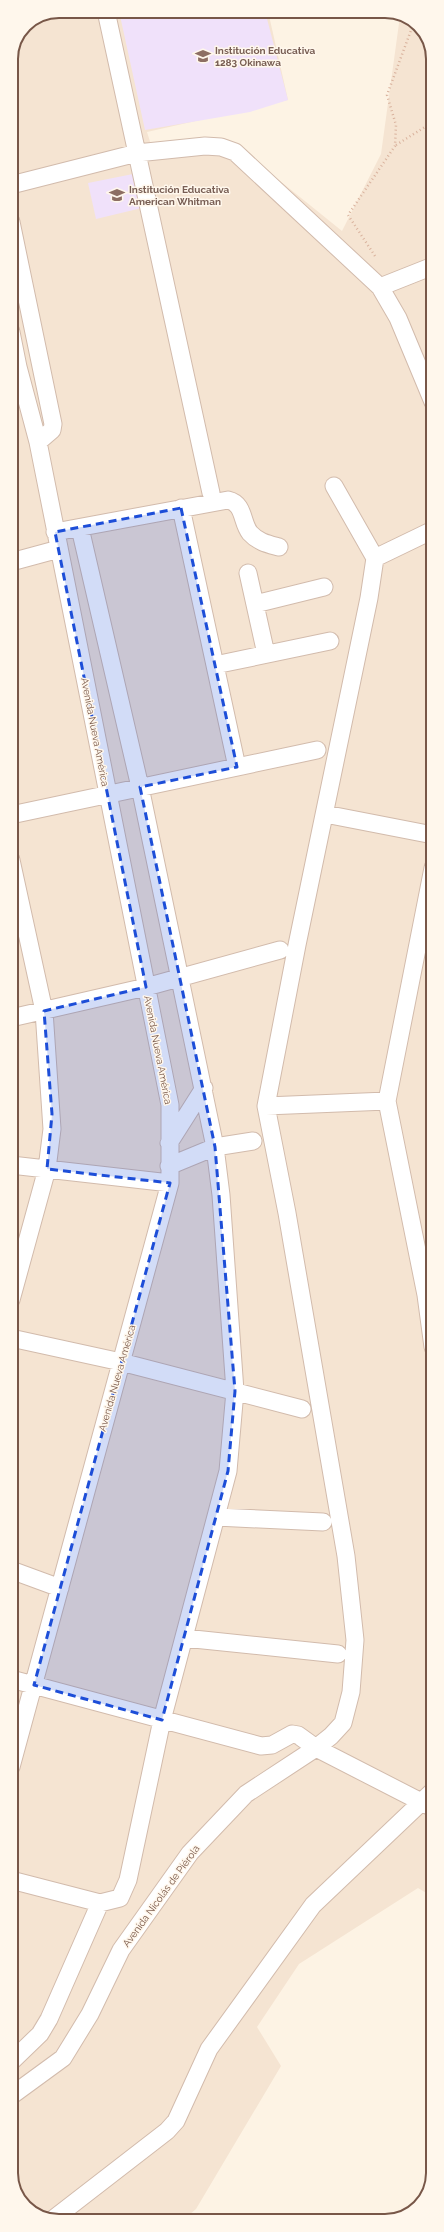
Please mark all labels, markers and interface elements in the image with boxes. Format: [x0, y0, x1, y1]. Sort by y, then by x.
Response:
place label: Institución Educativa 1283 Okinawa [215, 45, 316, 68]
school or university icon: Institución Educativa 1283 Okinawa [194, 47, 212, 65]
place label: Institución Educativa American Whitman [129, 184, 230, 207]
school or university icon: Institución Educativa American Whitman [108, 186, 126, 204]
street label: Avenida Nueva América [79, 677, 111, 787]
street label: Avenida Nueva América [142, 995, 174, 1105]
street label: Avenida Nueva América [96, 1323, 138, 1433]
street label: Avenida Nicolás de Piérola [120, 1843, 202, 1949]

